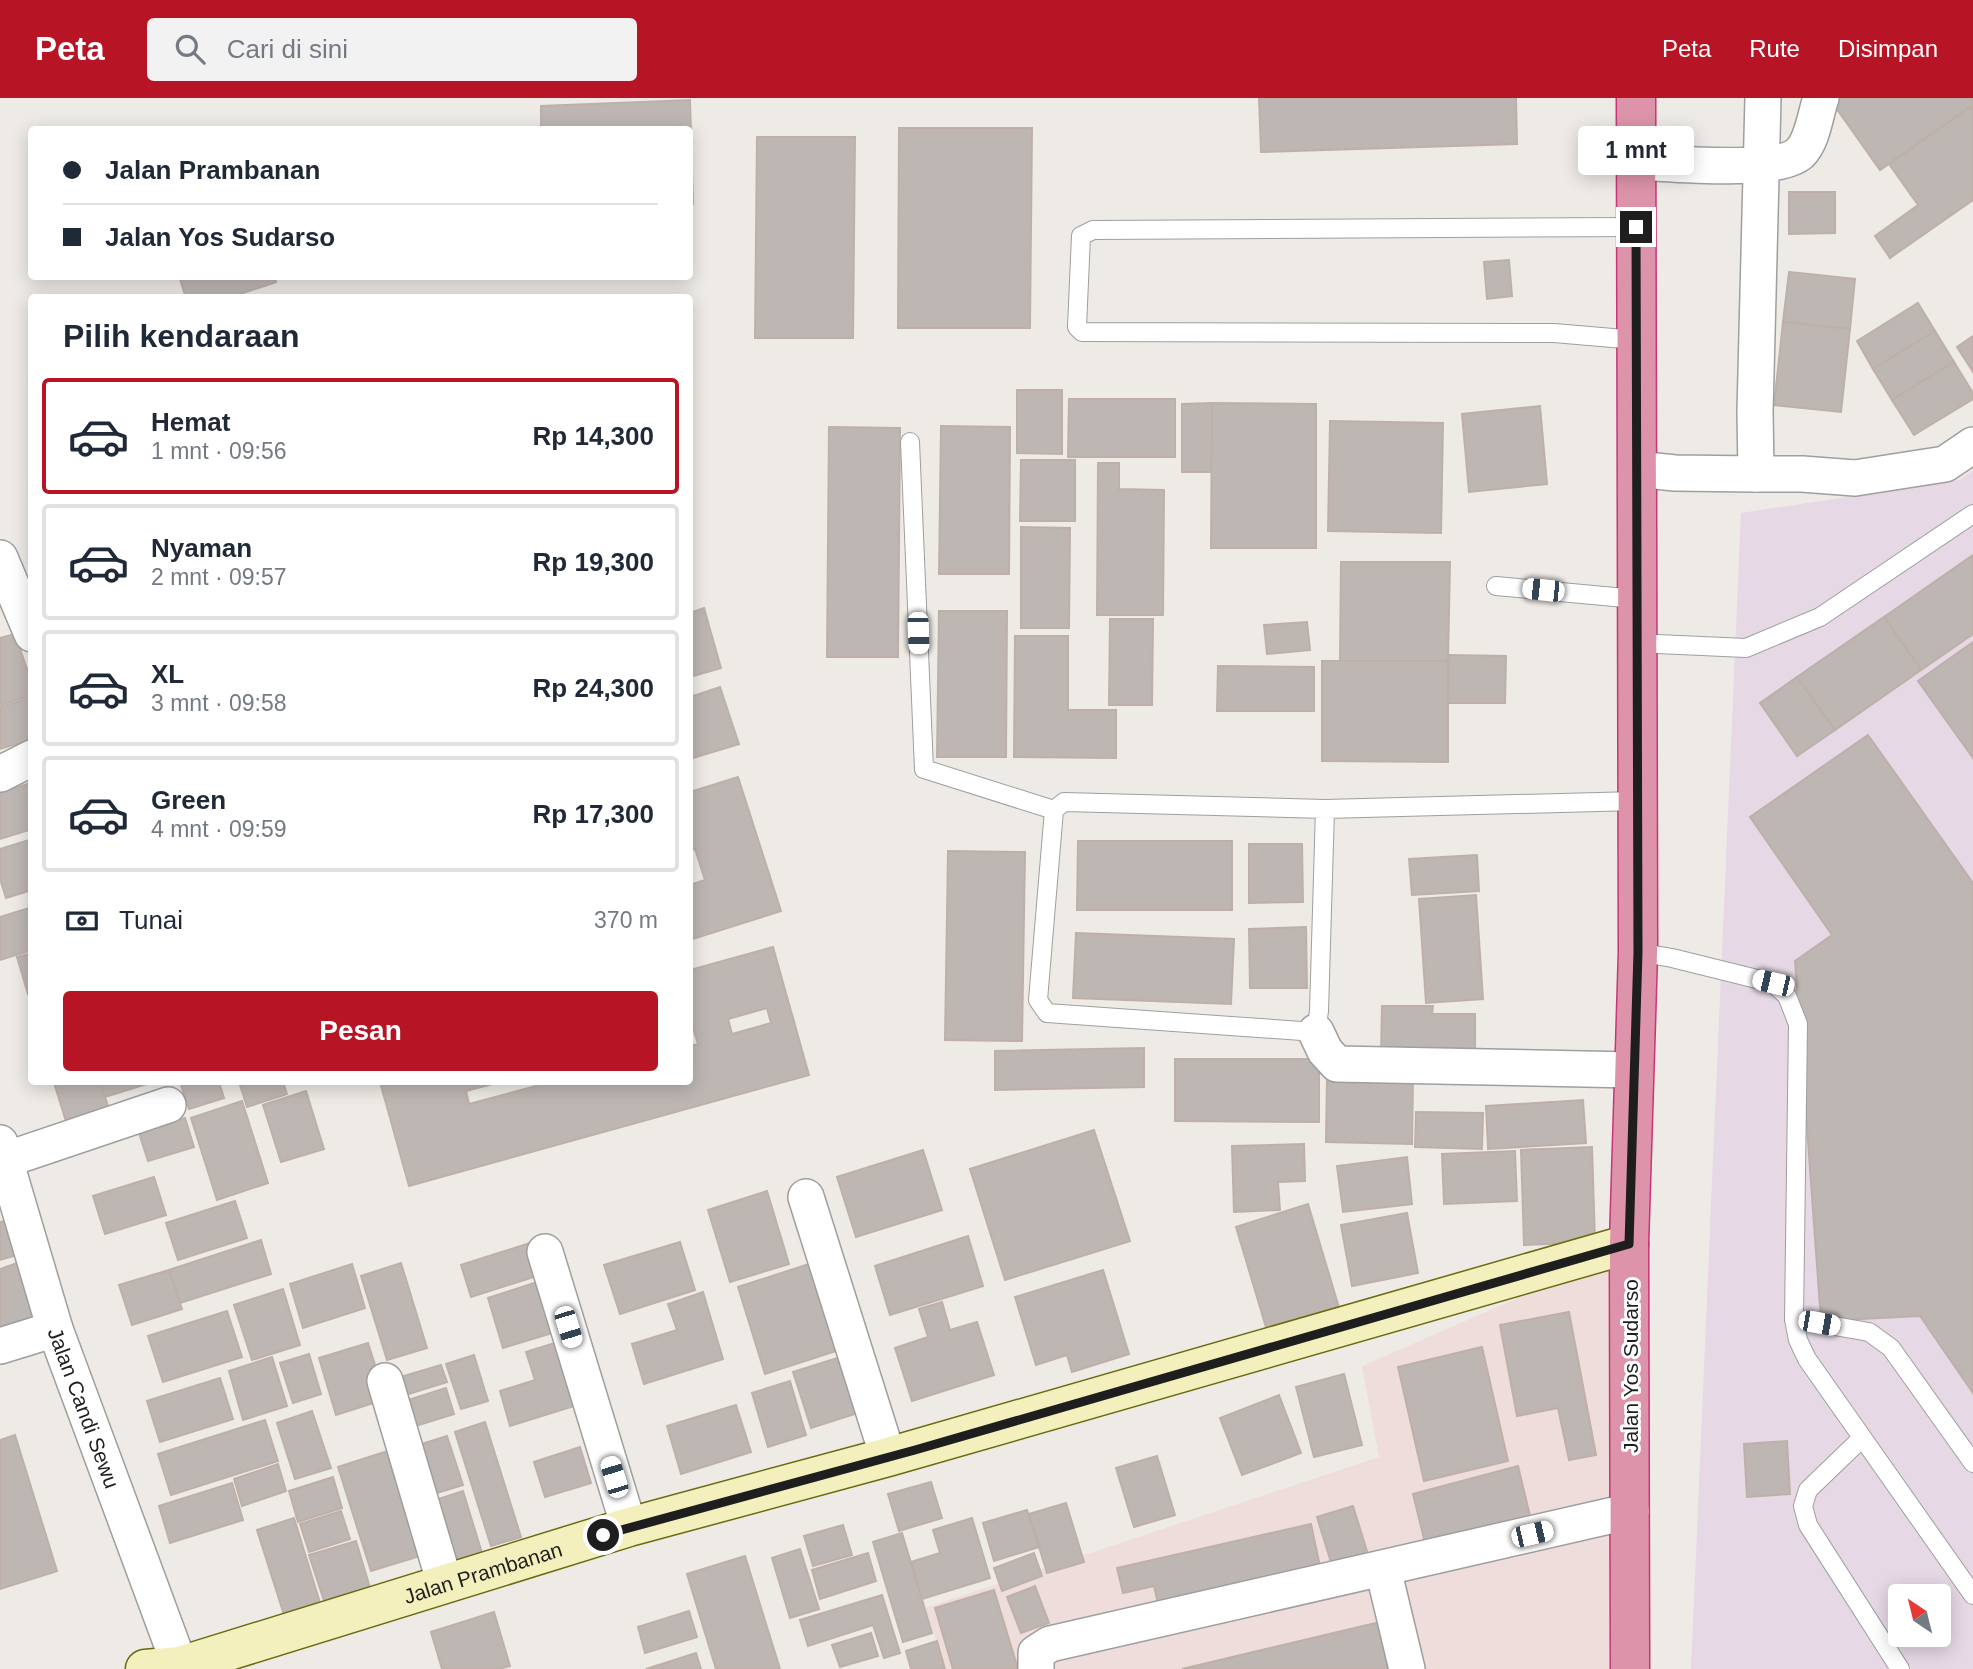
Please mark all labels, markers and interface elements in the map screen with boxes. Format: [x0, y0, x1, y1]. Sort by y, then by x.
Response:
search box [147, 18, 637, 81]
text: Peta [35, 30, 105, 67]
icon: search [171, 30, 209, 68]
text: Cari di sini [227, 34, 348, 64]
text: Peta [1662, 35, 1711, 62]
text: Rute [1749, 35, 1800, 62]
text: Disimpan [1838, 35, 1938, 62]
callout: 1 mnt [1578, 125, 1694, 174]
text: 1 mnt [1605, 137, 1667, 163]
text: Jalan Prambanan [105, 155, 320, 185]
route end [1620, 211, 1652, 243]
text: Jalan Yos Sudarso [105, 222, 335, 252]
text: Pilih kendaraan [63, 318, 300, 354]
icon: car [67, 405, 130, 468]
text: Hemat [151, 407, 230, 437]
text: Rp 14,300 [533, 421, 654, 451]
text: 1 mnt · 09:56 [151, 438, 287, 464]
icon: car [67, 531, 130, 594]
text: Nyaman [151, 533, 252, 563]
text: Rp 19,300 [533, 547, 654, 577]
text: 2 mnt · 09:57 [151, 564, 287, 590]
car [1522, 577, 1565, 603]
car [907, 612, 930, 654]
icon: car [67, 657, 130, 720]
text: XL [151, 659, 184, 689]
text: Rp 24,300 [533, 673, 654, 703]
text: 3 mnt · 09:58 [151, 690, 287, 716]
icon: car [67, 783, 130, 846]
text: Green [151, 785, 226, 815]
text: Rp 17,300 [533, 799, 654, 829]
text: 4 mnt · 09:59 [151, 816, 287, 842]
icon: cash [63, 902, 101, 940]
text: Tunai [119, 905, 183, 935]
text: 370 m [594, 907, 658, 933]
car [1751, 968, 1796, 998]
button: Pesan [63, 991, 658, 1071]
street label: Jalan Yos Sudarso [1619, 1279, 1642, 1453]
car [552, 1304, 585, 1350]
car [1797, 1309, 1842, 1337]
street label: Jalan Candi Sewu [44, 1324, 124, 1491]
car [598, 1454, 631, 1500]
route start [587, 1519, 619, 1551]
car [1510, 1519, 1555, 1549]
street label: Jalan Prambanan [401, 1537, 565, 1608]
north arrow [1888, 1584, 1951, 1647]
map controls [1888, 1584, 1951, 1647]

